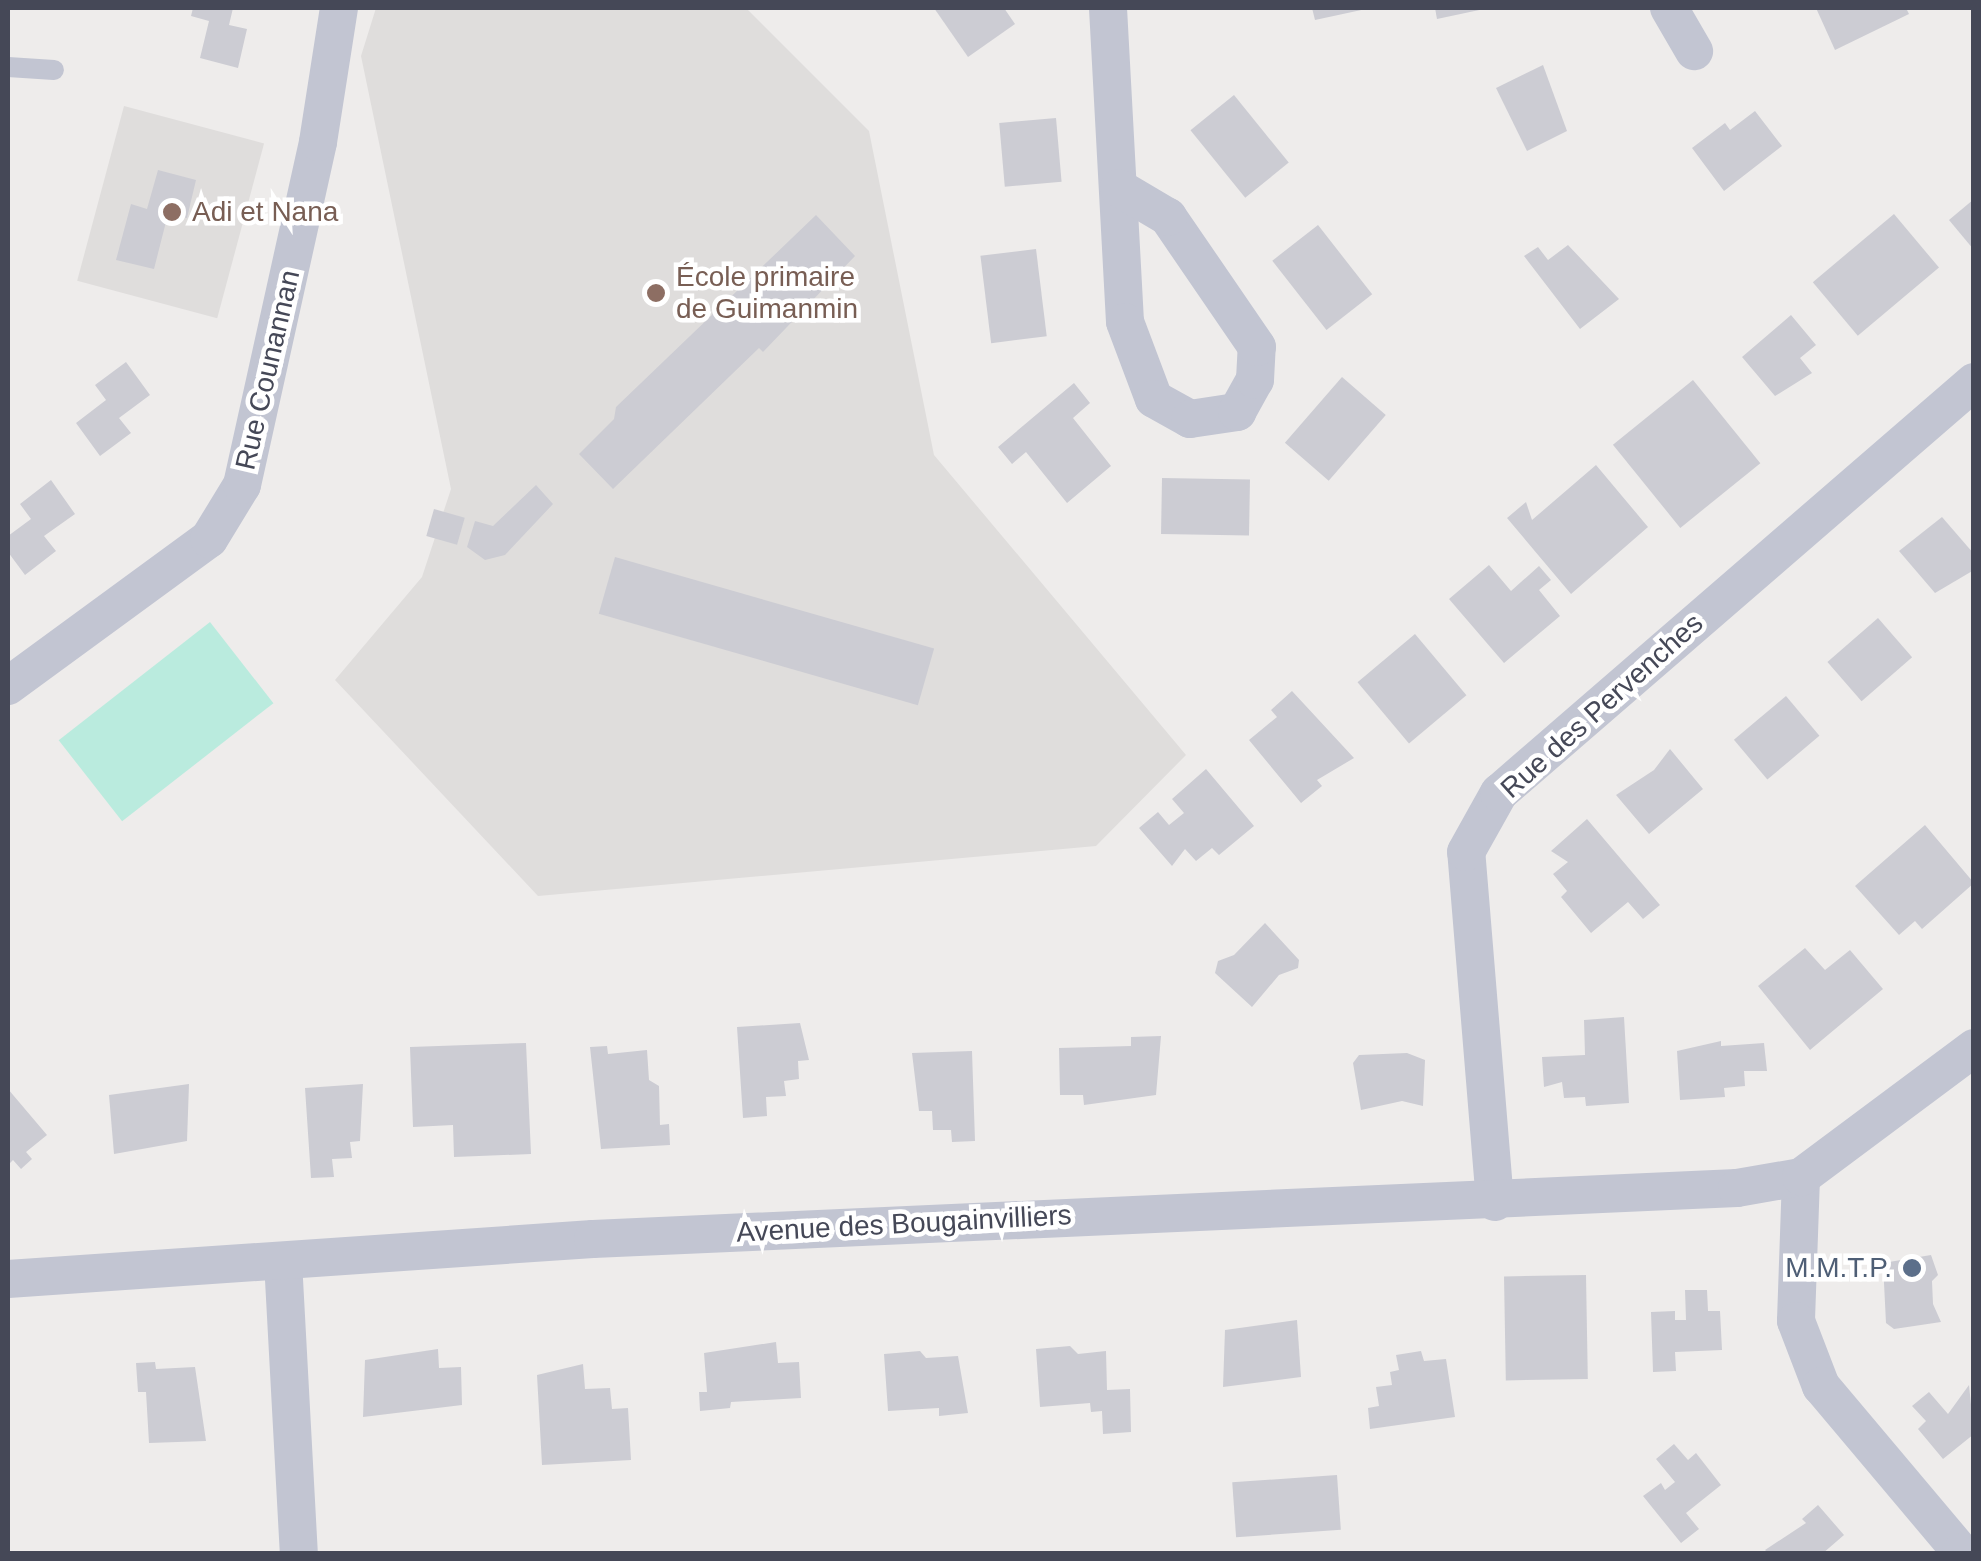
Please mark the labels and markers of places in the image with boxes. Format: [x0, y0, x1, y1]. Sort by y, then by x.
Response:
place label: Adi et Nana [192, 195, 338, 229]
marker: Adi et Nana [161, 201, 183, 223]
place label: École primaire de Guimanmin [676, 260, 858, 326]
marker: École primaire de Guimanmin [645, 282, 667, 304]
place label: M.M.T.P. [1785, 1251, 1892, 1285]
marker: M.M.T.P. [1901, 1257, 1923, 1279]

